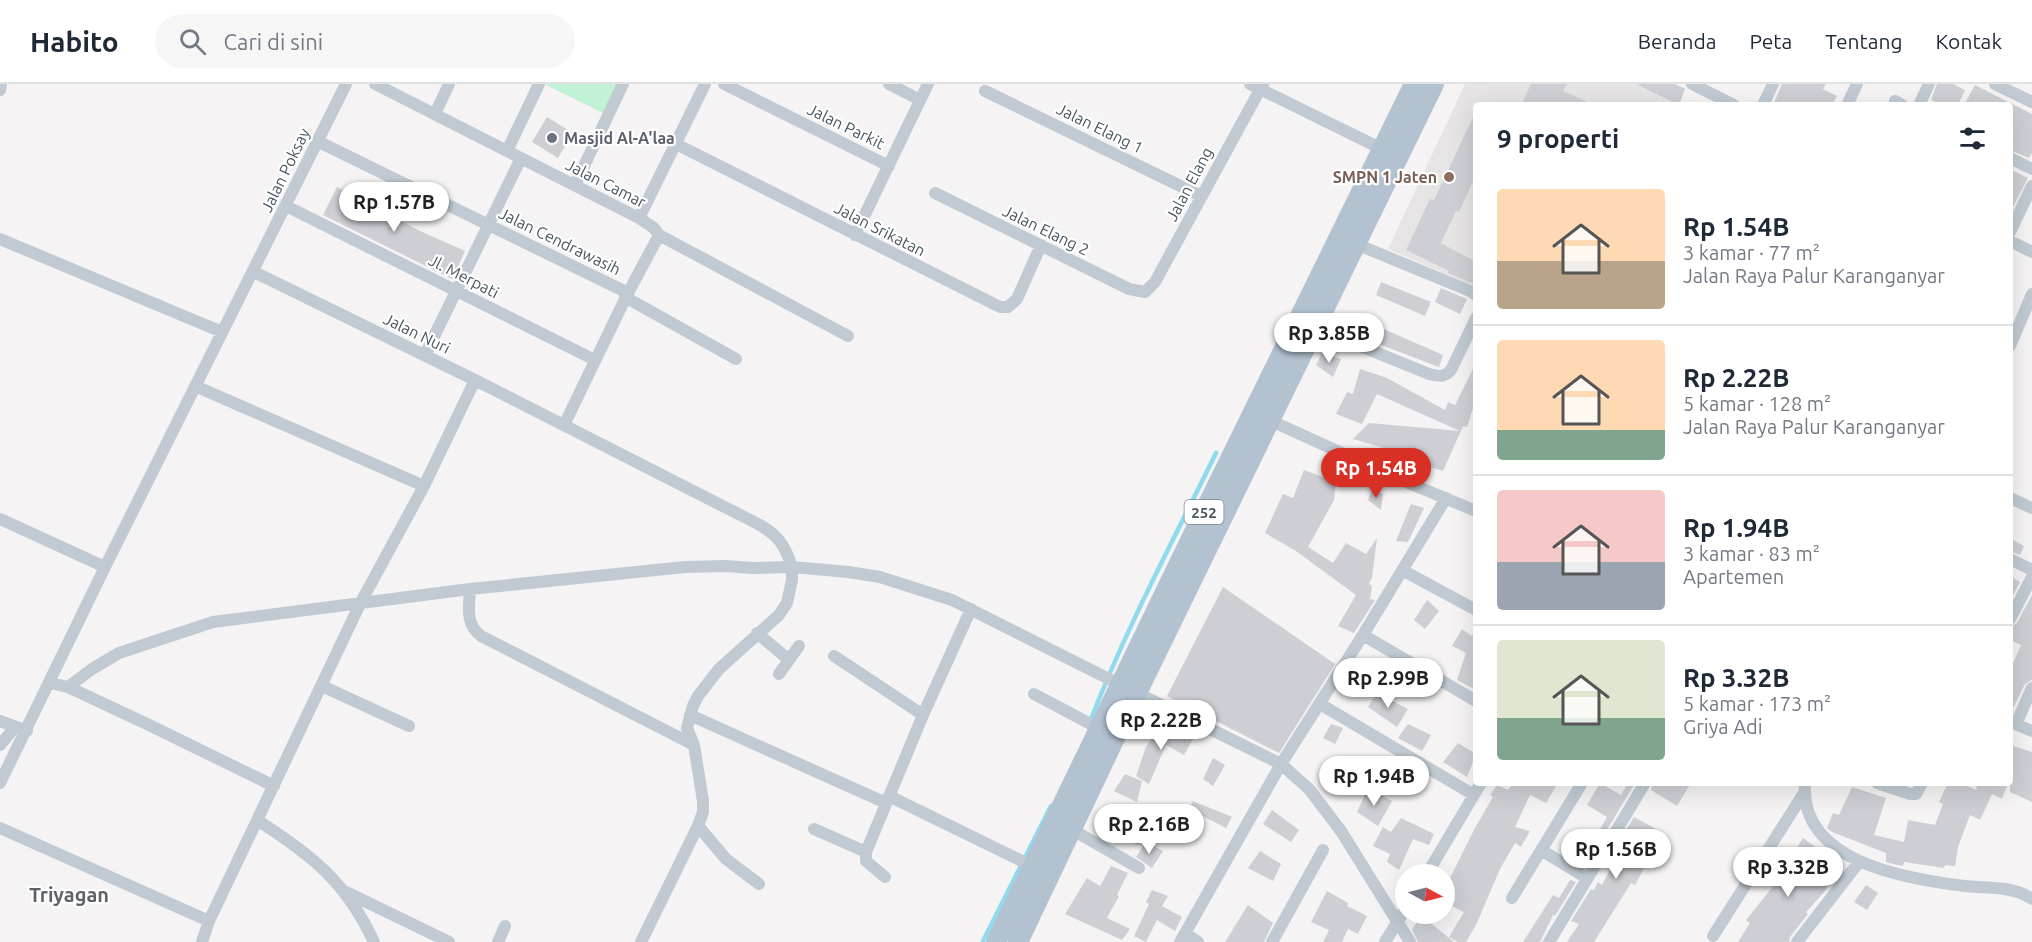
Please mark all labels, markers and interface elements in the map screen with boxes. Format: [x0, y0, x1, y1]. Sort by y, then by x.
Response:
search box [155, 14, 575, 68]
icon: search [176, 25, 209, 58]
text: Habito [30, 26, 119, 57]
text: Cari di sini [224, 29, 323, 54]
text: Beranda [1638, 29, 1717, 53]
text: Peta [1750, 29, 1792, 53]
text: Tentang [1825, 29, 1903, 53]
text: Kontak [1936, 29, 2002, 53]
street label: Jalan Elang 1 [1054, 99, 1146, 157]
street label: Jalan Parkit [805, 100, 888, 153]
icon: filters [1956, 122, 1989, 155]
text: 9 properti [1497, 124, 1619, 153]
street label: Jalan Poksay [257, 125, 313, 215]
place label: Masjid Al-A'laa [564, 129, 675, 147]
marker: Masjid Al-A'laa [545, 131, 559, 145]
street label: Jalan Elang [1162, 144, 1216, 224]
street label: Jalan Camar [563, 155, 649, 211]
place label: SMPN 1 Jaten [1333, 168, 1437, 186]
marker: SMPN 1 Jaten [1442, 170, 1456, 184]
pin: Rp 1.57B [332, 182, 456, 233]
text: Rp 1.57B [353, 190, 435, 213]
street label: Jalan Srikatan [832, 198, 928, 260]
street label: Jalan Elang 2 [1000, 201, 1092, 259]
street label: Jalan Cendrawasih [496, 204, 624, 278]
text: Rp 1.54B [1683, 212, 1789, 241]
icon: home [1545, 213, 1617, 285]
text: 3 kamar · 77 m² [1683, 241, 1820, 264]
street label: Jl. Merpati [426, 251, 502, 301]
text: Jalan Raya Palur Karanganyar [1683, 264, 1945, 287]
street label: Jalan Nuri [381, 309, 453, 357]
pin: Rp 3.85B [1267, 313, 1391, 364]
text: Rp 3.85B [1288, 321, 1370, 344]
text: Rp 2.22B [1683, 363, 1789, 392]
icon: home [1545, 364, 1617, 436]
text: 5 kamar · 128 m² [1683, 392, 1831, 415]
text: Jalan Raya Palur Karanganyar [1683, 415, 1945, 438]
pin: Rp 1.54B [1314, 448, 1438, 499]
text: Rp 1.54B [1335, 456, 1417, 479]
road number: 252 [1184, 500, 1224, 524]
text: Rp 1.94B [1683, 513, 1789, 542]
icon: home [1545, 514, 1617, 586]
text: 3 kamar · 83 m² [1683, 542, 1820, 565]
text: Apartemen [1683, 565, 1784, 588]
pin: Rp 2.99B [1326, 658, 1450, 709]
text: Rp 3.32B [1683, 663, 1789, 692]
icon: home [1545, 664, 1617, 736]
text: Rp 2.99B [1347, 666, 1429, 689]
text: 5 kamar · 173 m² [1683, 692, 1831, 715]
pin: Rp 2.22B [1099, 700, 1223, 751]
text: Rp 2.22B [1120, 708, 1202, 731]
text: Griya Adi [1683, 715, 1763, 738]
pin: Rp 1.94B [1312, 756, 1436, 807]
text: Rp 1.94B [1333, 764, 1415, 787]
pin: Rp 2.16B [1087, 804, 1211, 855]
text: Rp 2.16B [1108, 812, 1190, 835]
pin: Rp 1.56B [1554, 829, 1678, 880]
text: Rp 1.56B [1575, 837, 1657, 860]
pin: Rp 3.32B [1726, 847, 1850, 898]
text: Rp 3.32B [1747, 855, 1829, 878]
north arrow [1395, 864, 1455, 924]
map controls [1395, 864, 1455, 924]
district label: Triyagan [29, 883, 109, 906]

